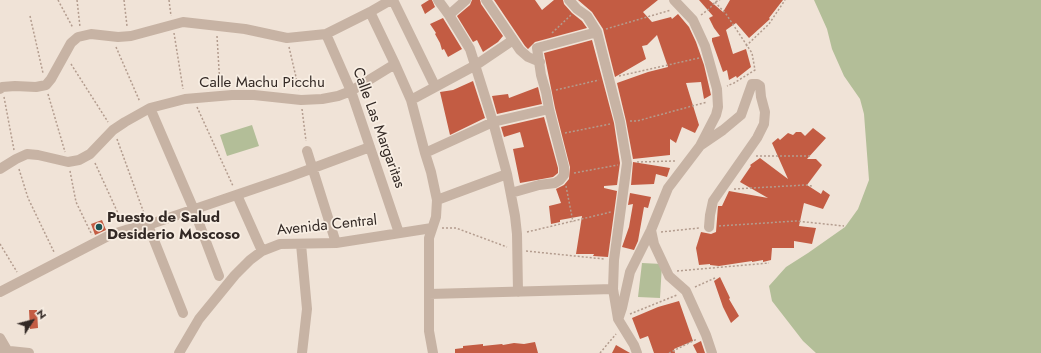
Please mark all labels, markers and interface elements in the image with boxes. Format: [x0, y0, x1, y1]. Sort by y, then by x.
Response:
street label: Calle Las Margaritas [348, 65, 408, 191]
street label: Calle Machu Picchu [199, 74, 325, 92]
place label: Puesto de Salud Desiderio Moscoso [107, 209, 240, 244]
street label: Avenida Central [276, 212, 378, 240]
marker: Puesto de Salud Desiderio Moscoso [94, 222, 104, 232]
north arrow [12, 301, 52, 341]
text: N [33, 306, 51, 322]

